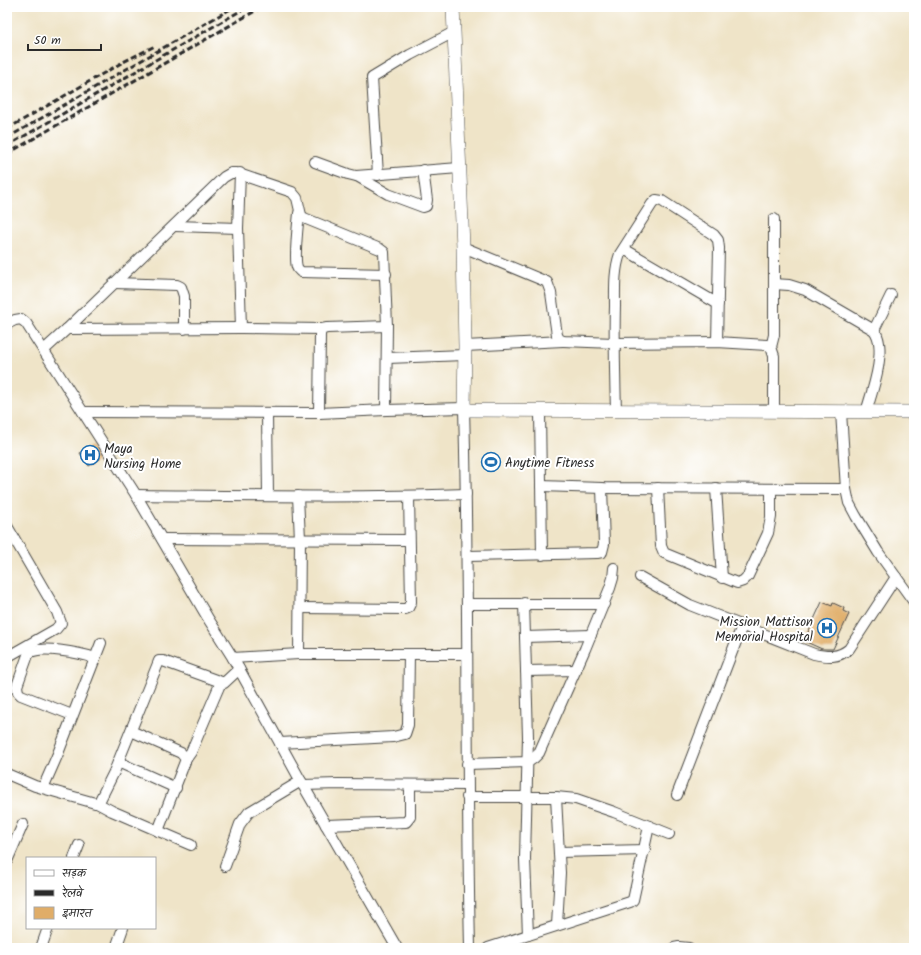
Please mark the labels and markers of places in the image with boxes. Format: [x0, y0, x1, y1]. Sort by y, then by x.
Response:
place label: Maya Nursing Home [104, 439, 181, 475]
hospital icon: Maya Nursing Home [79, 444, 101, 466]
sports icon: Anytime Fitness [480, 451, 502, 473]
place label: Anytime Fitness [505, 453, 595, 474]
place label: Mission Mattison Memorial Hospital [715, 612, 813, 648]
hospital icon: Mission Mattison Memorial Hospital [816, 617, 838, 639]

